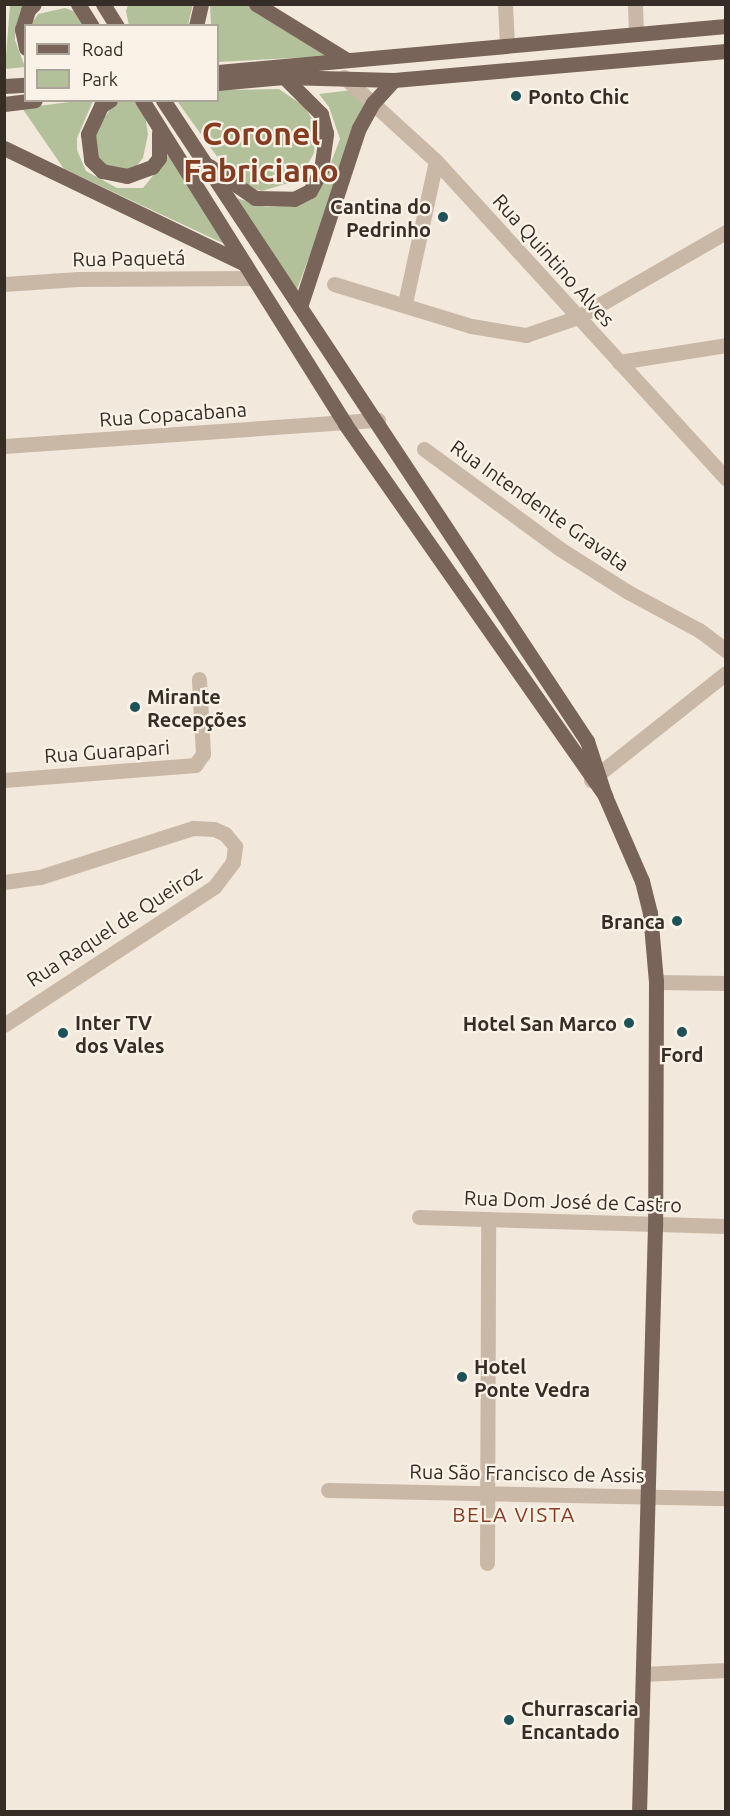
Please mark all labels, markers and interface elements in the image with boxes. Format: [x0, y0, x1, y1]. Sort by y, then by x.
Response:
legend [24, 24, 219, 102]
text: Road [82, 39, 124, 59]
text: Park [82, 69, 118, 89]
place label: Ponto Chic [528, 84, 629, 108]
marker: Ponto Chic [509, 89, 523, 103]
district label: Coronel Fabriciano [183, 115, 339, 190]
street label: Rua Quintino Alves [488, 189, 620, 331]
place label: Cantina do Pedrinho [330, 194, 431, 241]
marker: Cantina do Pedrinho [436, 210, 450, 224]
street label: Rua Paquetá [72, 245, 186, 271]
street label: Rua Copacabana [98, 397, 248, 431]
street label: Rua Intendente Gravata [446, 434, 634, 576]
place label: Mirante Recepções [147, 684, 247, 731]
marker: Mirante Recepções [128, 700, 142, 714]
street label: Rua Guarapari [43, 735, 171, 767]
street label: Rua Raquel de Queiroz [22, 860, 206, 992]
place label: Branca [601, 909, 665, 933]
marker: Branca [670, 914, 684, 928]
place label: Inter TV dos Vales [75, 1010, 164, 1057]
place label: Hotel San Marco [463, 1011, 617, 1035]
marker: Hotel San Marco [622, 1016, 636, 1030]
marker: Ford [675, 1025, 689, 1039]
marker: Inter TV dos Vales [56, 1026, 70, 1040]
place label: Ford [660, 1042, 704, 1066]
street label: Rua Dom José de Castro [464, 1185, 682, 1217]
place label: Hotel Ponte Vedra [474, 1354, 590, 1401]
marker: Hotel Ponte Vedra [455, 1370, 469, 1384]
street label: Rua São Francisco de Assis [409, 1459, 645, 1487]
district label: BELA VISTA [452, 1501, 576, 1527]
place label: Churrascaria Encantado [521, 1696, 639, 1743]
marker: Churrascaria Encantado [502, 1713, 516, 1727]

